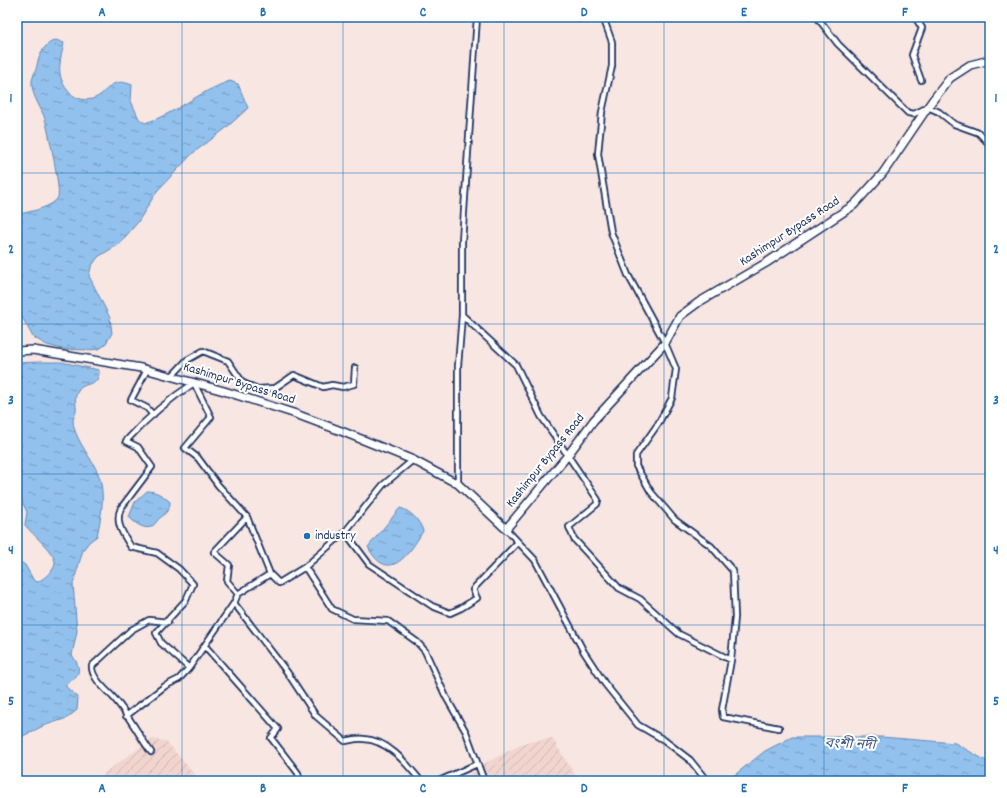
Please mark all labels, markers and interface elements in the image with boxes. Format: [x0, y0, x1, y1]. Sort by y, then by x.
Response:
text: A [98, 4, 106, 23]
text: B [260, 4, 266, 23]
text: C [420, 4, 427, 23]
text: D [581, 4, 588, 23]
text: E [741, 4, 748, 23]
text: F [902, 4, 908, 23]
text: 1 [10, 90, 13, 109]
text: 1 [995, 90, 998, 109]
street label: Kashimpur Bypass Road [736, 192, 844, 272]
text: 2 [8, 241, 14, 260]
text: 2 [993, 241, 999, 260]
street label: Kashimpur Bypass Road [181, 358, 297, 410]
text: 3 [8, 392, 14, 411]
text: 3 [993, 392, 999, 411]
street label: Kashimpur Bypass Road [502, 410, 590, 512]
place label: industry [315, 527, 356, 546]
marker: industry [302, 531, 312, 541]
text: 4 [8, 542, 14, 561]
text: 4 [993, 542, 999, 561]
text: 5 [8, 693, 14, 712]
text: 5 [993, 693, 999, 712]
water label: বংশী নদী [824, 734, 879, 756]
text: A [98, 780, 106, 798]
text: B [260, 780, 266, 798]
text: C [420, 780, 427, 798]
text: D [581, 780, 588, 798]
text: E [741, 780, 748, 798]
text: F [902, 780, 908, 798]

